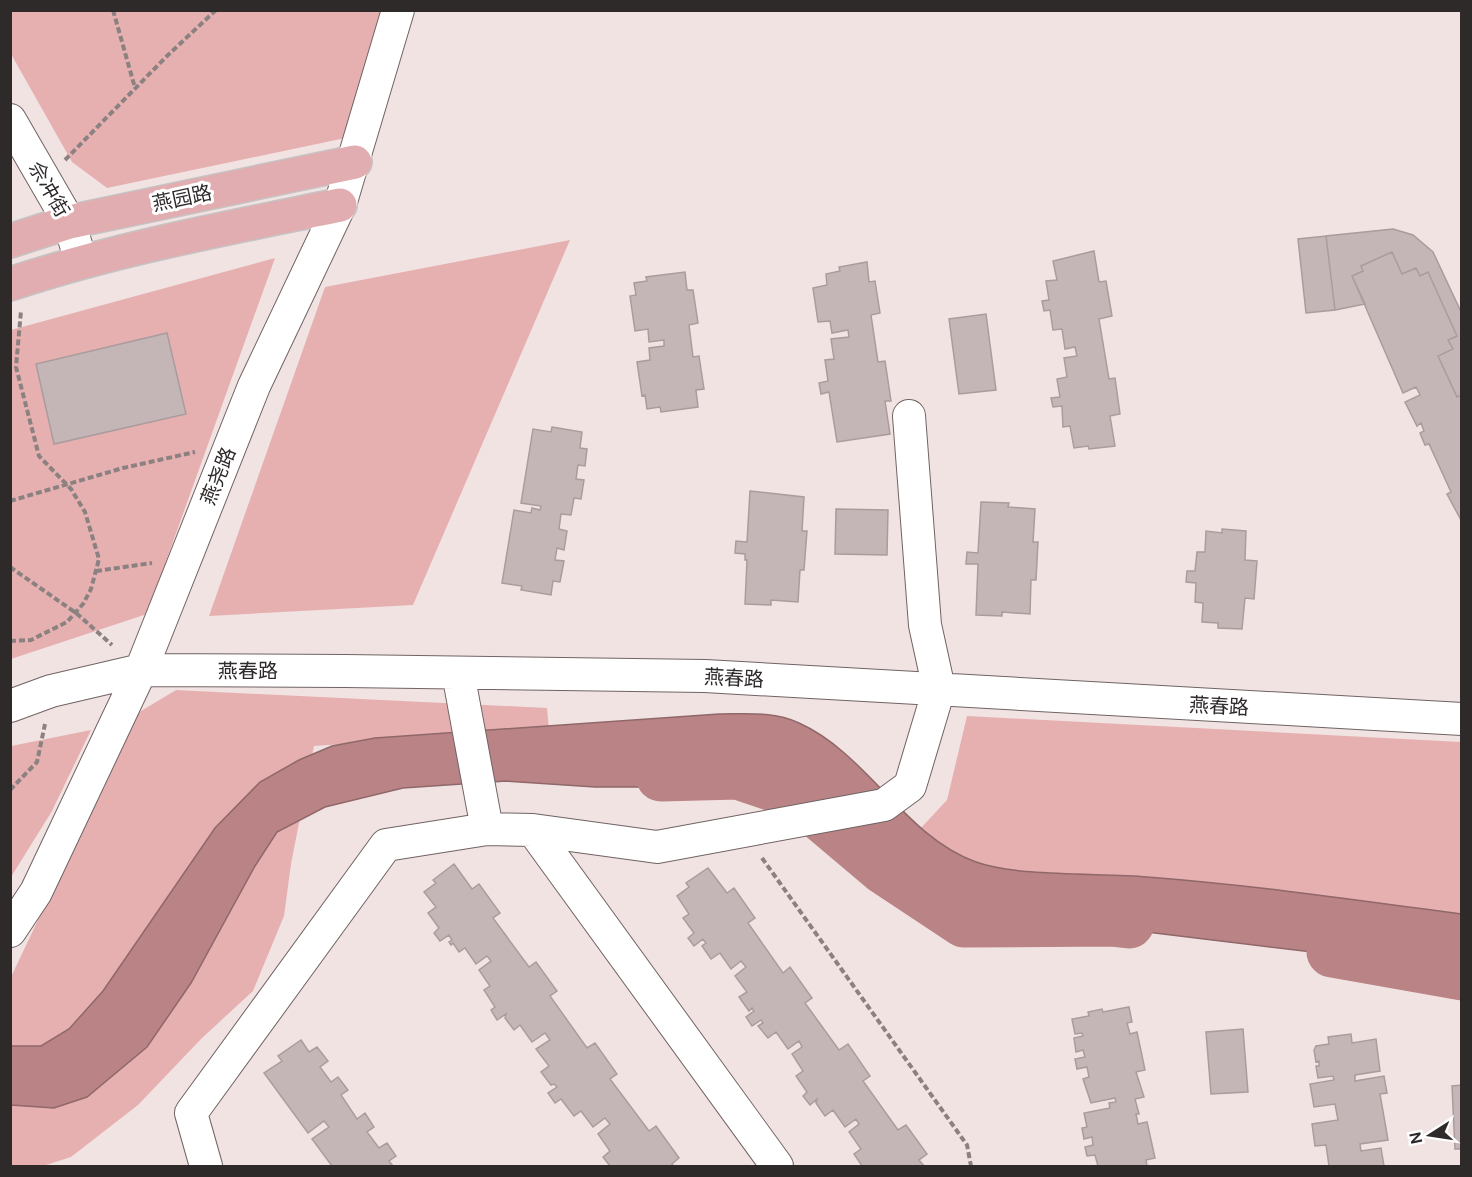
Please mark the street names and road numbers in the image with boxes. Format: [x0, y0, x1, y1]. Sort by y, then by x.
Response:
street label: 佘冲街 [23, 157, 75, 221]
street label: 燕园路 [150, 179, 214, 217]
street label: 燕尧路 [195, 443, 241, 509]
street label: 燕春路 [218, 658, 278, 684]
street label: 燕春路 [703, 663, 765, 693]
street label: 燕春路 [1188, 691, 1250, 721]

